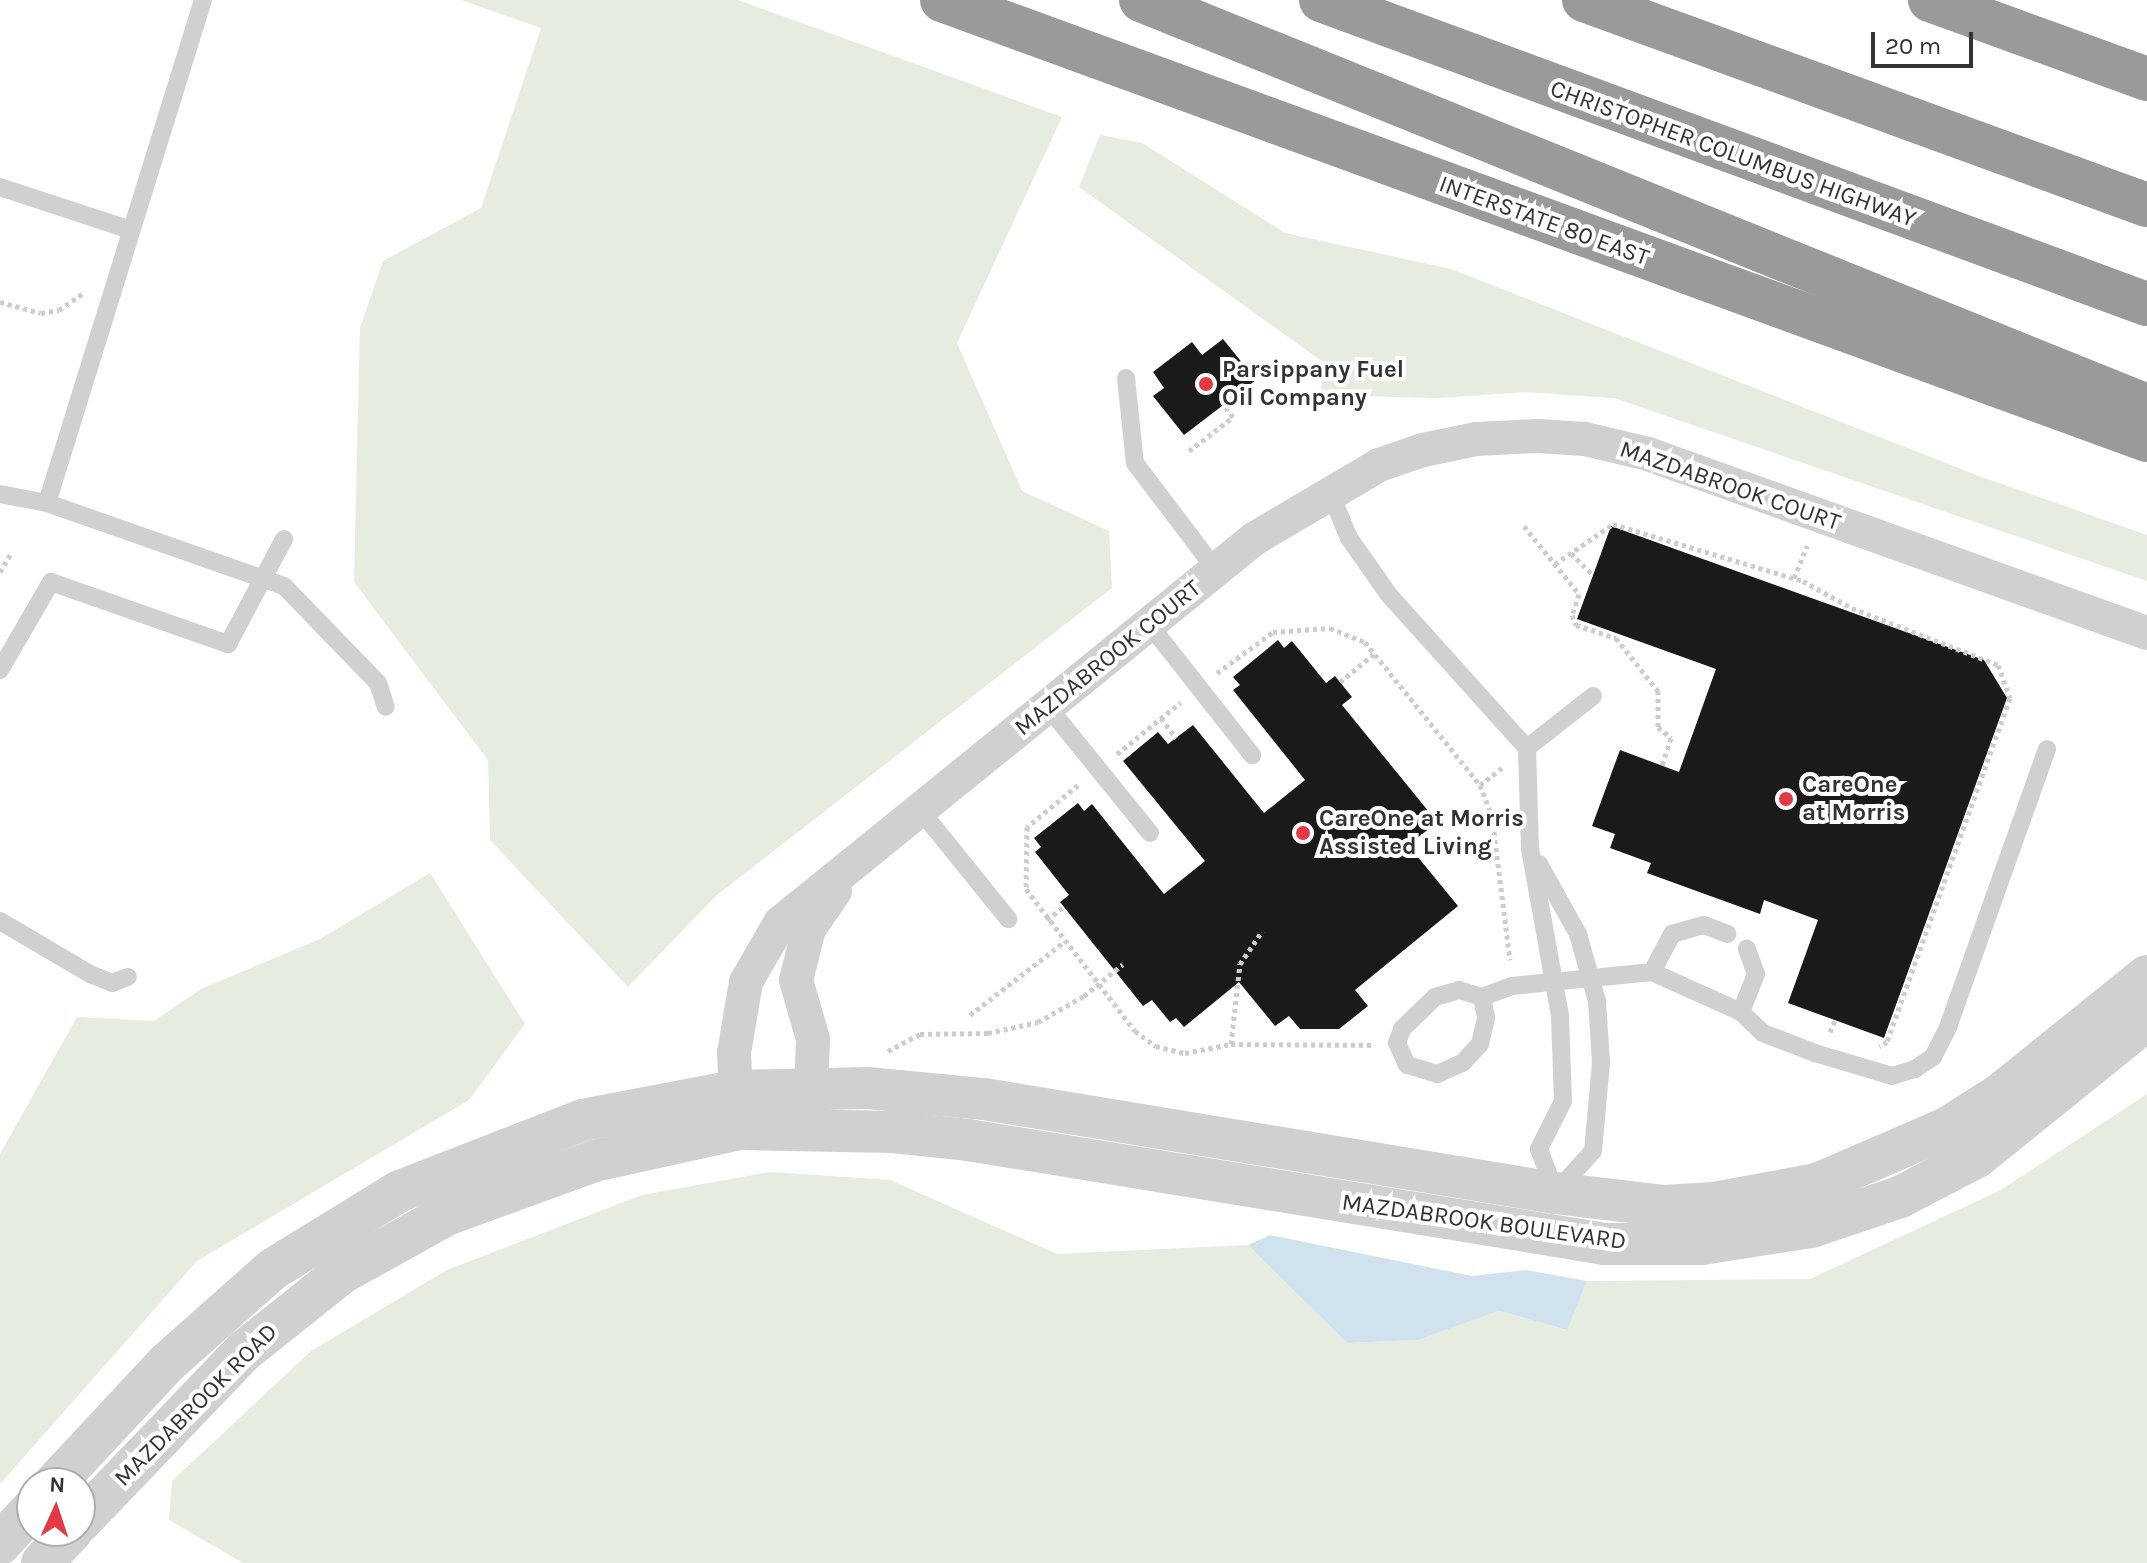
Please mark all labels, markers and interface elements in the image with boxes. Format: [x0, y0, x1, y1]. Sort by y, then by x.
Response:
scale bar [1875, 16, 1977, 66]
text: 20 m [1885, 32, 1941, 60]
street label: CHRISTOPHER COLUMBUS HIGHWAY [1546, 74, 1920, 234]
street label: INTERSTATE 80 EAST [1435, 170, 1653, 272]
place label: Parsippany Fuel Oil Company [1222, 356, 1404, 412]
marker: Parsippany Fuel Oil Company [1197, 375, 1215, 393]
street label: MAZDABROOK COURT [1616, 435, 1844, 537]
street label: MAZDABROOK COURT [1009, 574, 1207, 742]
place label: CareOne at Morris [1802, 771, 1906, 827]
marker: CareOne at Morris [1777, 790, 1795, 808]
place label: CareOne at Morris Assisted Living [1319, 805, 1524, 861]
marker: CareOne at Morris Assisted Living [1294, 824, 1312, 842]
street label: MAZDABROOK BOULEVARD [1340, 1188, 1628, 1256]
street label: MAZDABROOK ROAD [109, 1318, 283, 1492]
north arrow [16, 1467, 96, 1547]
text: N [49, 1472, 66, 1498]

